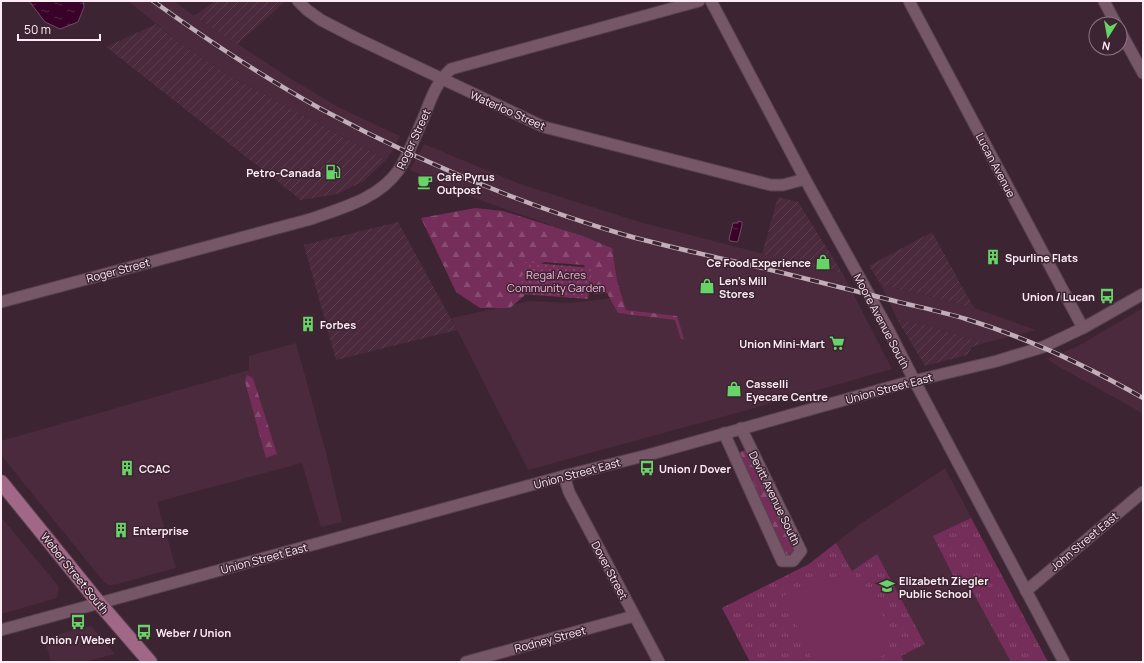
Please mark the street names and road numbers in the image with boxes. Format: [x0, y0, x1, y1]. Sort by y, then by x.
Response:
street label: Waterloo Street [468, 87, 548, 133]
street label: Roger Street [392, 106, 434, 172]
street label: Lucan Avenue [973, 130, 1019, 200]
street label: Roger Street [85, 254, 151, 286]
street label: Moore Avenue South [851, 271, 913, 371]
street label: Union Street East [844, 369, 934, 407]
street label: Devitt Avenue South [746, 449, 804, 547]
street label: Union Street East [532, 454, 622, 492]
street label: John Street East [1047, 508, 1121, 574]
street label: Weber Street South [38, 529, 112, 617]
street label: Dover Street [588, 538, 632, 602]
street label: Union Street East [219, 539, 309, 577]
street label: Rodney Street [513, 622, 587, 656]

